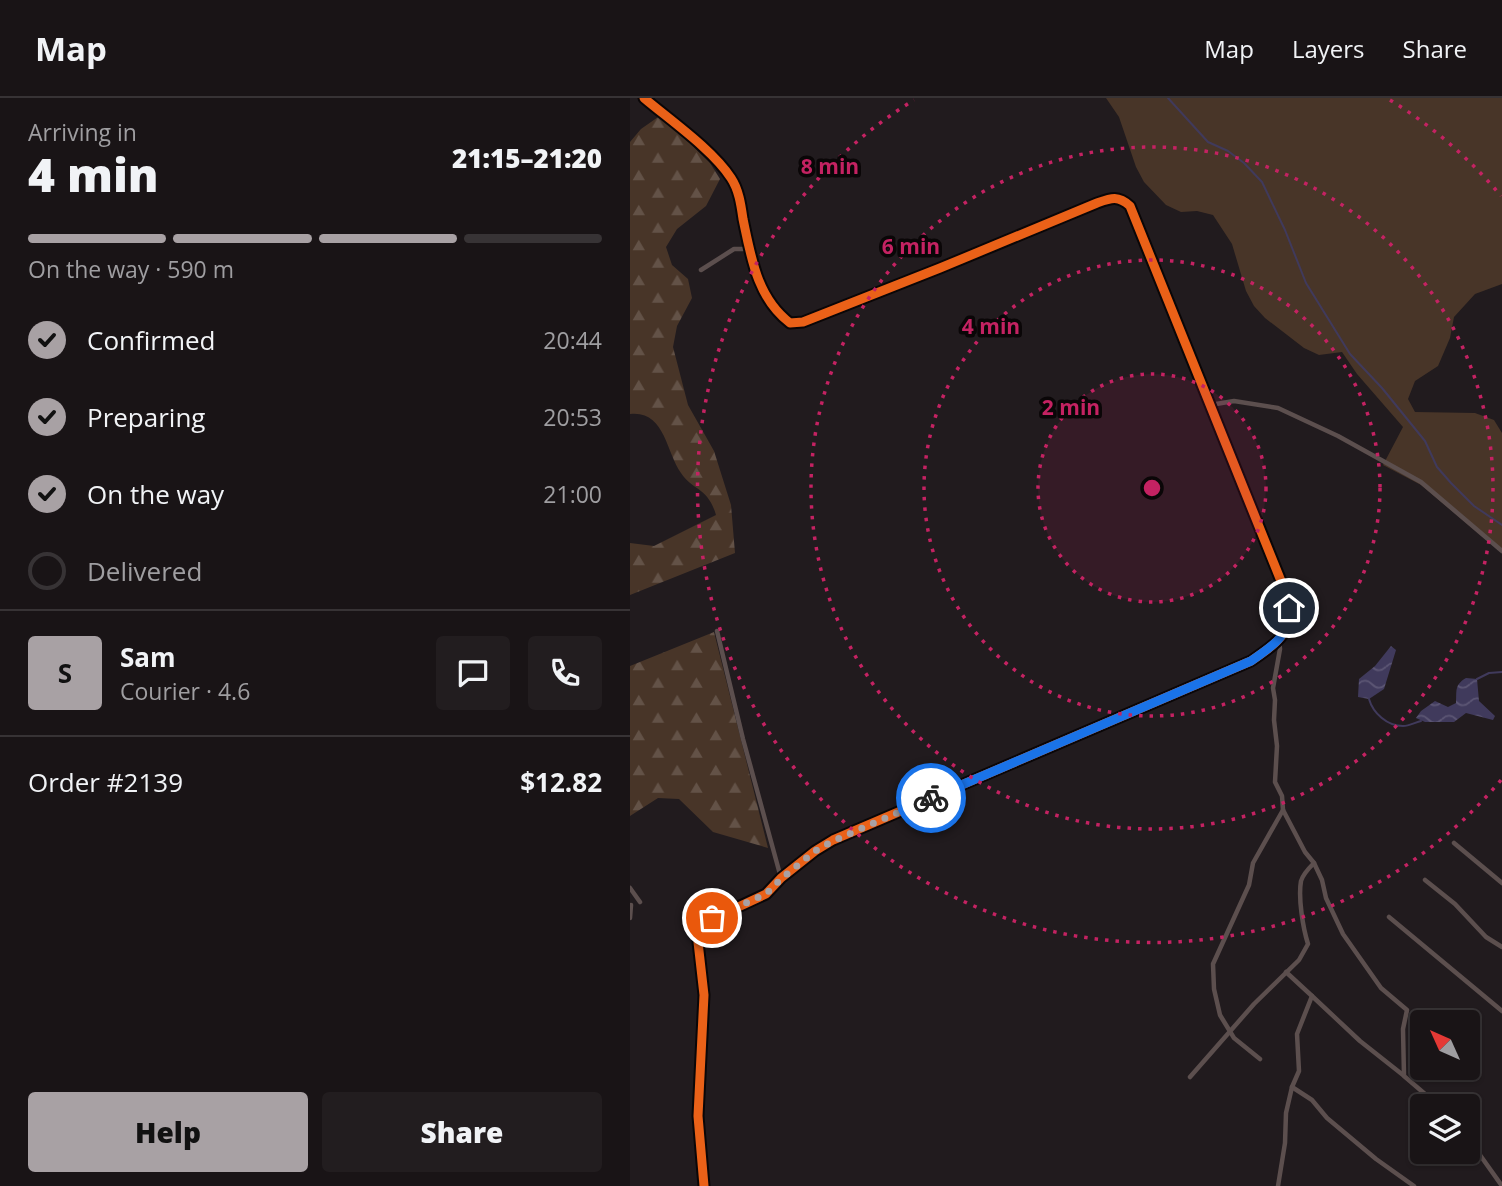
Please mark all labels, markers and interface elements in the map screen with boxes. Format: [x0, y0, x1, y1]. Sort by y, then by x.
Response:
text: Map [35, 26, 107, 71]
text: Map [1204, 32, 1254, 65]
text: Layers [1292, 32, 1365, 65]
text: Share [1403, 32, 1467, 65]
text: Arriving in [28, 116, 137, 148]
text: 21:15–21:20 [452, 140, 602, 176]
text: 4 min [28, 143, 159, 205]
text: 8 min [801, 152, 859, 180]
text: 6 min [882, 232, 940, 260]
text: On the way · 590 m [28, 253, 234, 285]
text: 4 min [962, 312, 1020, 340]
icon: check [28, 321, 66, 359]
text: Confirmed [87, 322, 215, 358]
text: 20:44 [543, 324, 602, 356]
text: 2 min [1042, 393, 1100, 421]
icon: check [28, 398, 66, 436]
text: Preparing [87, 399, 205, 435]
text: 20:53 [543, 401, 602, 433]
icon: check [28, 475, 66, 513]
text: On the way [87, 476, 224, 512]
centre of rings [1140, 476, 1164, 500]
text: 21:00 [543, 478, 602, 510]
text: Delivered [87, 553, 202, 589]
pin [1259, 578, 1319, 638]
icon: home [1270, 589, 1308, 627]
button: chat [436, 636, 510, 710]
button: phone [528, 636, 602, 710]
text: Sam [120, 639, 176, 675]
text: S [58, 655, 72, 691]
text: Courier · 4.6 [120, 675, 250, 707]
courier [896, 763, 966, 833]
text: Order #2139 [28, 764, 183, 800]
text: $12.82 [520, 764, 602, 800]
icon: bike [912, 779, 950, 817]
pin [682, 888, 742, 948]
icon: bag [693, 899, 731, 937]
north arrow [1410, 1010, 1480, 1080]
map controls [1410, 1010, 1480, 1164]
button: Help [28, 1092, 308, 1172]
button: Share [322, 1092, 602, 1172]
button: layers [1410, 1094, 1480, 1164]

